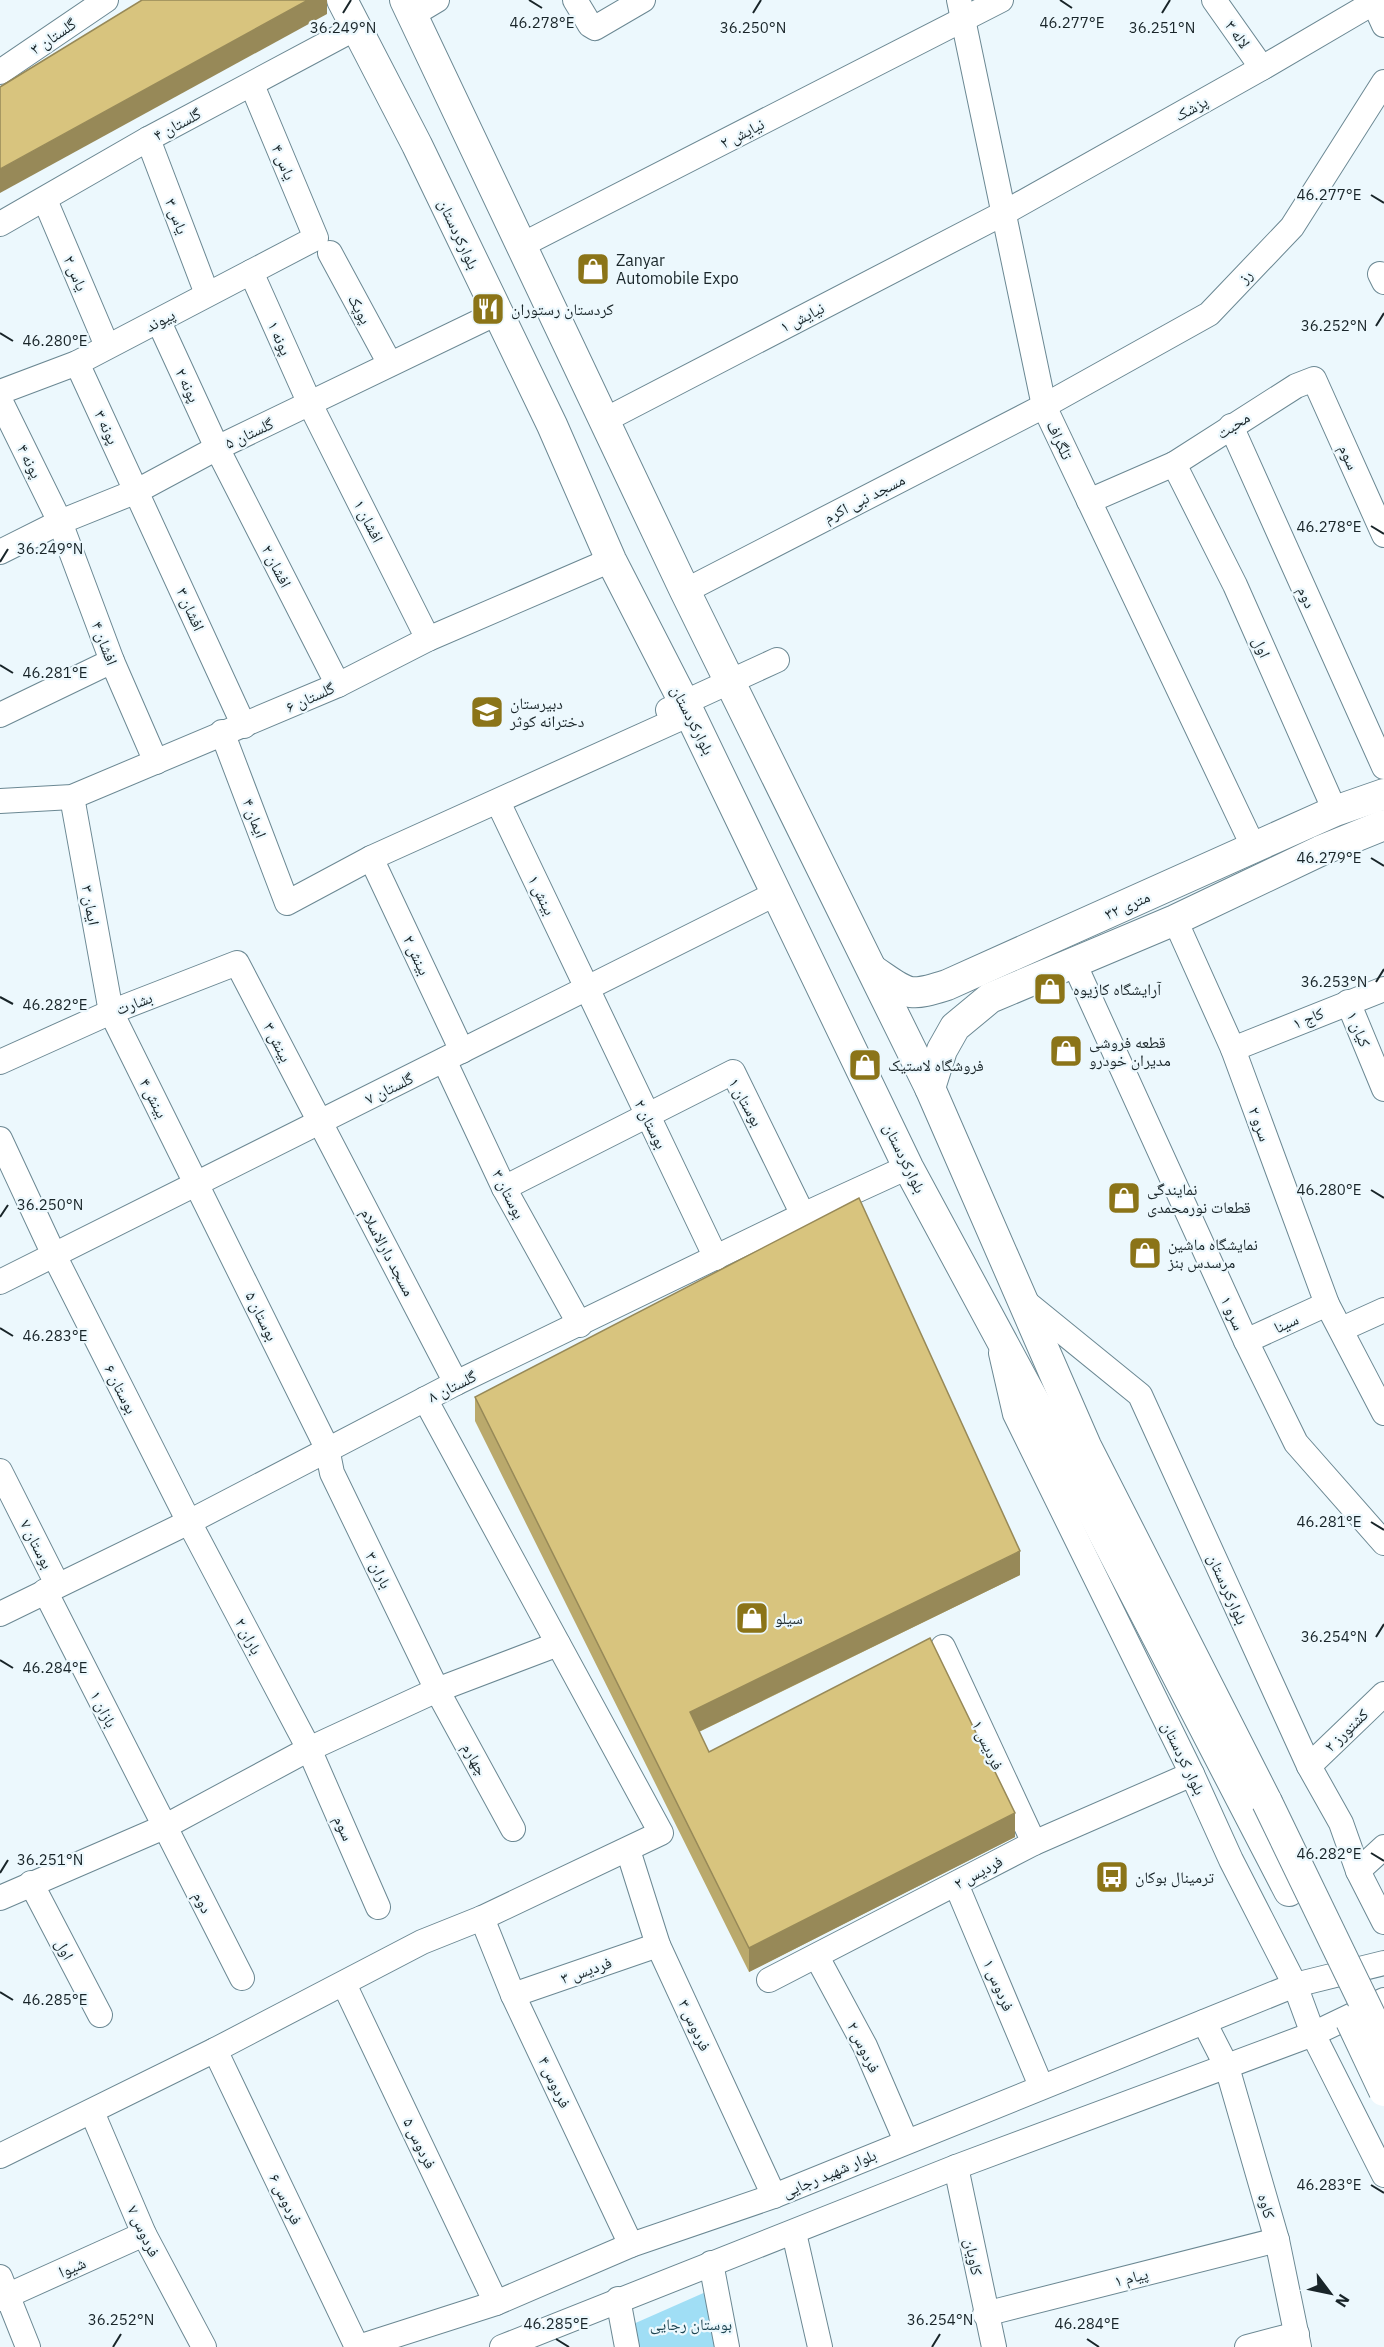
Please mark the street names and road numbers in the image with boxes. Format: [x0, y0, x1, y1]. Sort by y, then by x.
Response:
street label: گلستان ۳ [26, 13, 81, 59]
street label: لاله ۳ [1221, 16, 1255, 52]
street label: پزشک [1171, 91, 1211, 125]
street label: گلستان ۴ [150, 103, 205, 146]
street label: نیایش ۲ [717, 113, 768, 153]
street label: یاس ۴ [267, 141, 300, 183]
street label: یاس ۳ [160, 195, 193, 237]
street label: بلوارکردستان [433, 196, 484, 273]
street label: یاس ۲ [59, 252, 92, 294]
street label: رز [1233, 265, 1256, 288]
street label: پوپک [344, 291, 376, 328]
street label: نیایش ۱ [777, 297, 828, 337]
street label: پیوند [142, 304, 179, 336]
street label: پونه ۱ [264, 318, 296, 359]
street label: پونه ۲ [171, 365, 205, 406]
street label: پونه ۳ [90, 407, 124, 448]
street label: محبت [1213, 407, 1253, 443]
street label: گلستان ۵ [222, 413, 277, 454]
street label: تلگراف [1042, 417, 1078, 463]
street label: پونه ۴ [13, 441, 47, 482]
street label: سوم [1334, 441, 1363, 473]
street label: مسجد نبی اکرم [820, 469, 908, 528]
street label: افشان ۱ [349, 496, 388, 546]
street label: افشان ۲ [257, 541, 296, 591]
street label: دوم [1292, 583, 1321, 611]
street label: افشان ۳ [172, 584, 209, 634]
street label: افشان ۴ [87, 618, 122, 668]
street label: اول [1248, 633, 1275, 661]
street label: گلستان ۶ [282, 677, 338, 717]
street label: بلوارکردستان [666, 682, 719, 759]
street label: ایمان ۴ [238, 796, 272, 841]
street label: بینش ۱ [523, 872, 560, 919]
street label: ایمان ۳ [77, 883, 104, 927]
street label: ۳۲ متری [1101, 886, 1153, 925]
street label: بینش ۲ [398, 932, 435, 979]
street label: بشارت [113, 987, 155, 1019]
street label: کاج ۱ [1289, 1003, 1327, 1034]
street label: کیان ۱ [1342, 1008, 1376, 1051]
street label: بینش ۳ [259, 1019, 296, 1066]
street label: گلستان ۷ [362, 1068, 417, 1109]
street label: بوستان ۱ [724, 1074, 767, 1130]
street label: بینش ۴ [135, 1075, 172, 1122]
street label: بوستان ۲ [630, 1096, 672, 1152]
street label: سرو ۲ [1245, 1104, 1275, 1144]
street label: بلوارکردستان [879, 1120, 930, 1197]
street label: بوستان ۳ [487, 1166, 530, 1222]
street label: مسجد دارالاسلام [356, 1205, 420, 1300]
street label: بوستان ۵ [241, 1288, 283, 1344]
street label: سرو ۱ [1217, 1293, 1249, 1333]
street label: سینا [1270, 1309, 1302, 1337]
street label: بوستان ۶ [99, 1361, 142, 1417]
street label: گلستان ۸ [425, 1366, 480, 1407]
street label: بوستان ۷ [15, 1516, 58, 1572]
street label: باران ۳ [361, 1548, 396, 1592]
street label: بلوارکردستان [1203, 1551, 1252, 1628]
street label: باران ۲ [230, 1614, 267, 1658]
street label: بازان ۱ [85, 1687, 122, 1731]
street label: کشتورز ۲ [1320, 1704, 1373, 1756]
street label: فردیس ۱ [967, 1717, 1008, 1773]
street label: بلوار کردستان [1157, 1718, 1210, 1798]
street label: چهارم [457, 1739, 492, 1779]
street label: سوم [329, 1812, 358, 1844]
street label: فردیس ۲ [950, 1851, 1006, 1894]
street label: دوم [188, 1888, 217, 1917]
street label: اول [50, 1935, 79, 1963]
street label: فردیس ۳ [558, 1952, 614, 1989]
street label: فردوس ۱ [978, 1956, 1019, 2014]
street label: فردوس ۳ [674, 1996, 716, 2054]
street label: فردوس ۲ [842, 2018, 885, 2076]
street label: فردوس ۴ [534, 2053, 576, 2111]
street label: فردوس ۵ [398, 2114, 441, 2172]
street label: بلوار شهید رجایی [779, 2144, 879, 2203]
street label: فردوس ۶ [264, 2170, 307, 2228]
street label: کاوه [1254, 2191, 1280, 2221]
street label: فردوس ۷ [123, 2202, 165, 2260]
street label: کاویان [960, 2237, 987, 2278]
street label: شیوا [55, 2252, 89, 2282]
street label: پیام ۱ [1112, 2263, 1150, 2292]

